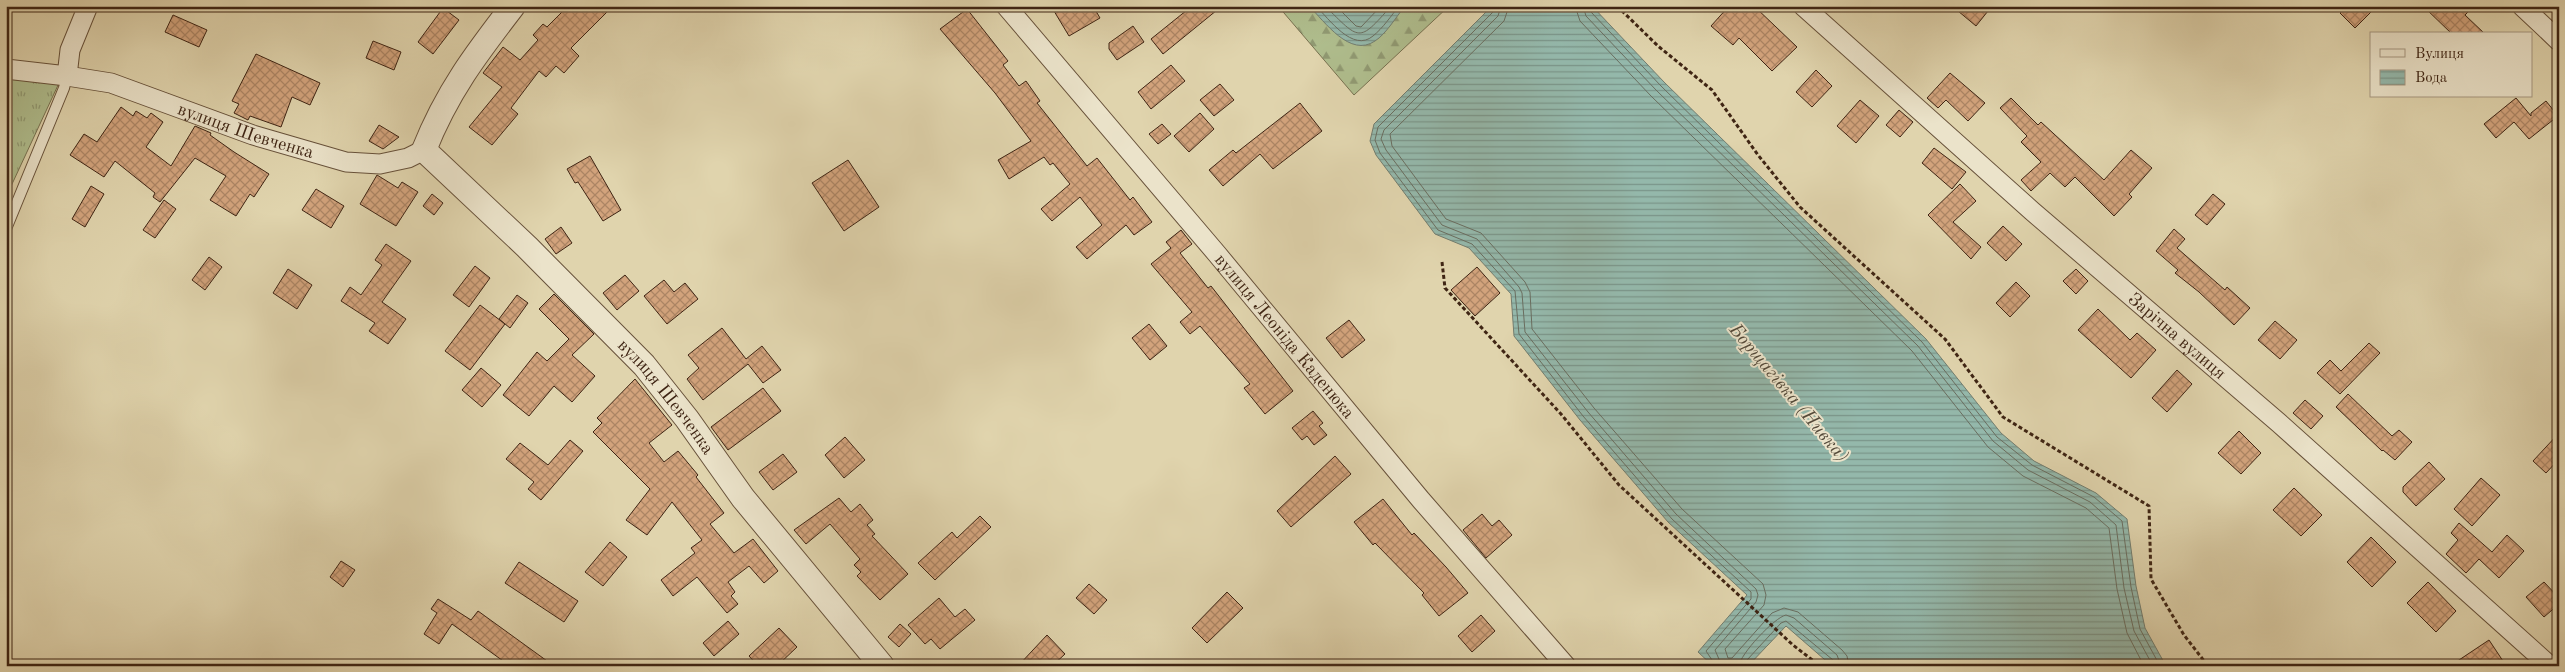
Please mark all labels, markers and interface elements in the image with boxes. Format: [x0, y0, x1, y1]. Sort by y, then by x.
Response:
legend [2370, 32, 2532, 98]
text: Вулиця [2415, 47, 2464, 62]
text: Вода [2415, 71, 2448, 86]
street label: вулиця Шевченка [175, 100, 316, 162]
street label: вулиця Леоніда Каденюка [1211, 251, 1357, 422]
street label: Зарічна вулиця [2124, 290, 2229, 383]
water label: Борщагівка (Нивка) [1724, 319, 1852, 466]
street label: вулиця Шевченка [614, 336, 717, 458]

